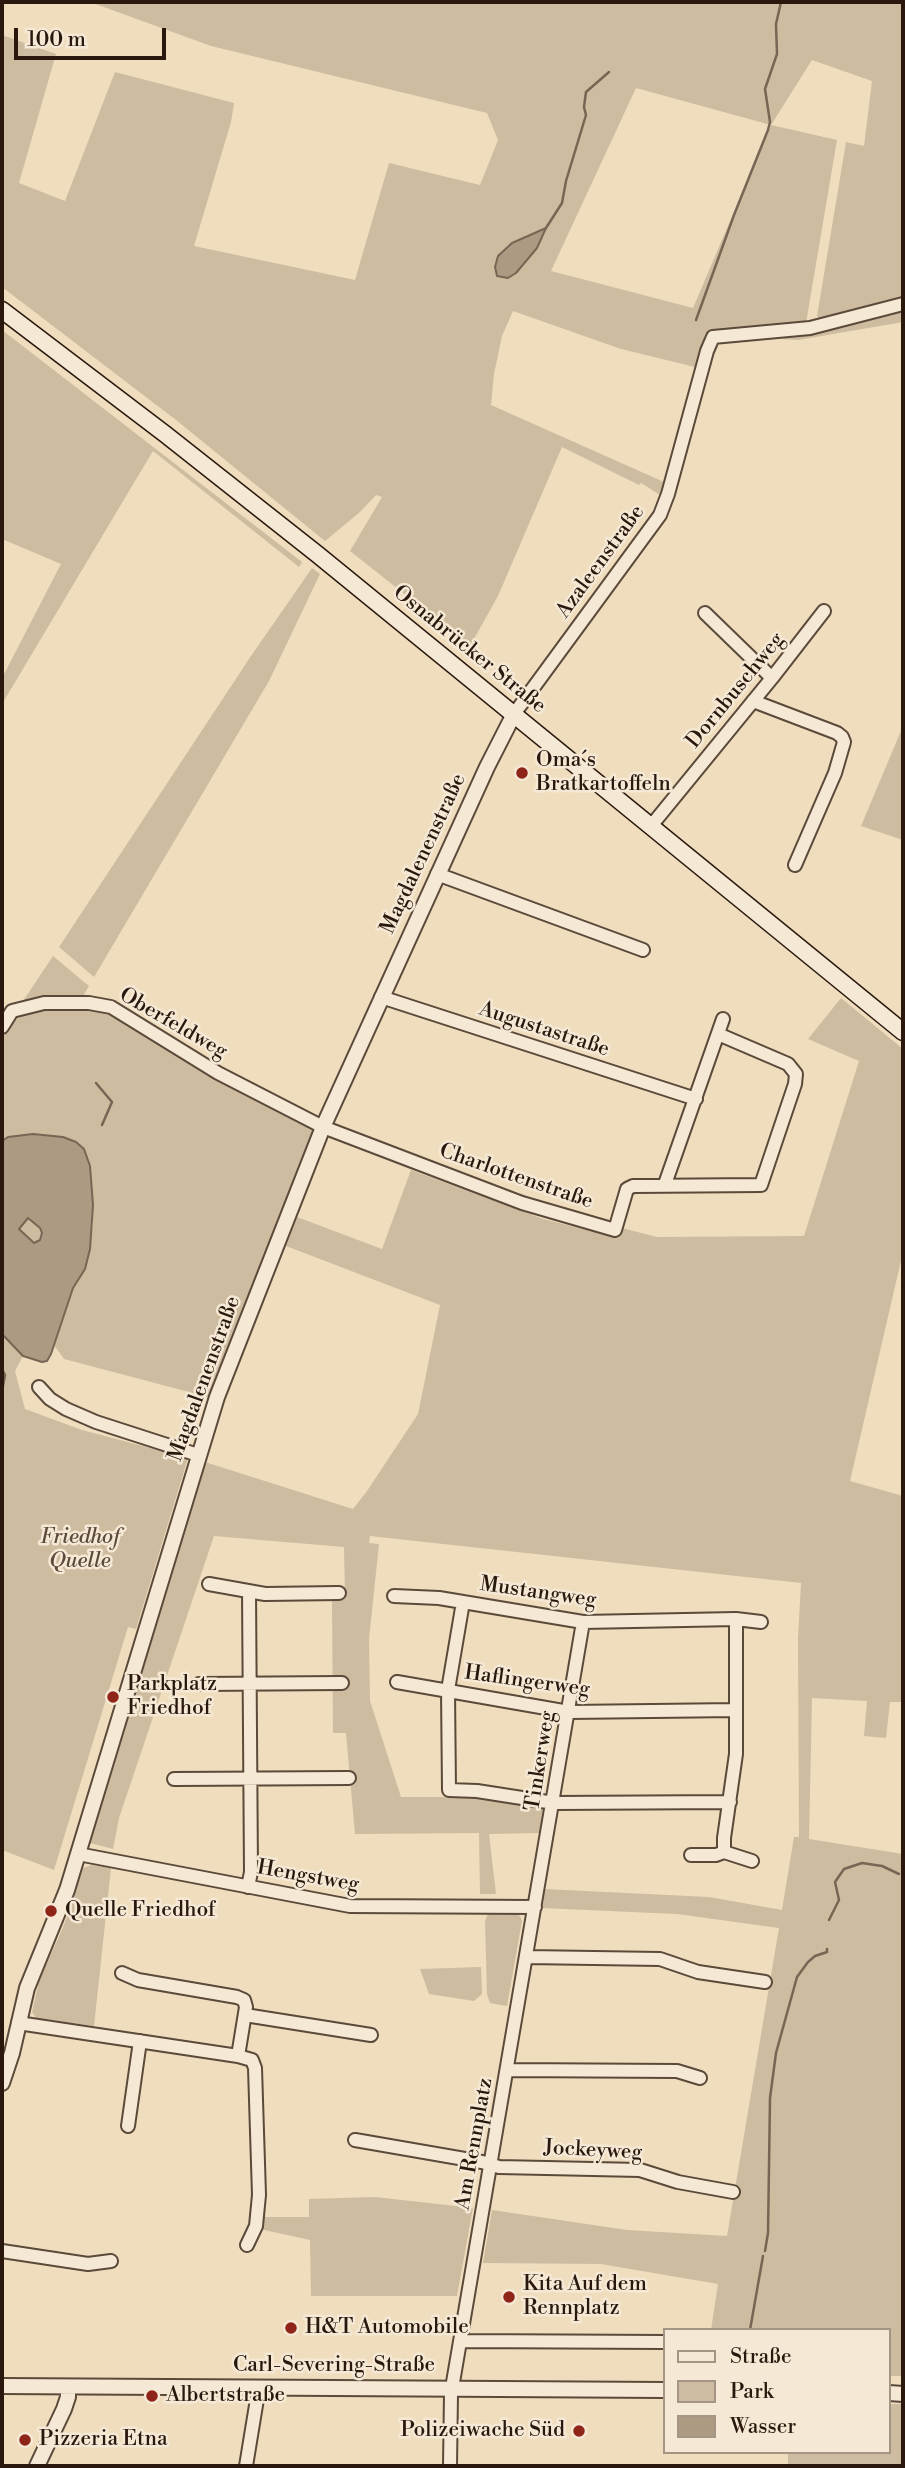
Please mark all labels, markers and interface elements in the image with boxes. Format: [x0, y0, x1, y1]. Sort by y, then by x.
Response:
scale bar [18, 14, 170, 58]
text: 100 m [27, 27, 86, 53]
street label: Azaleenstraße [551, 500, 651, 624]
street label: Osnabrücker Straße [388, 581, 550, 719]
street label: Dornbuschweg [682, 628, 790, 754]
place label: Oma´s Bratkartoffeln [536, 748, 671, 798]
marker: Oma´s Bratkartoffeln [514, 765, 530, 781]
street label: Magdalenenstraße [376, 770, 472, 938]
street label: Oberfeldweg [114, 983, 232, 1065]
street label: Augustastraße [476, 997, 612, 1063]
street label: Charlottenstraße [436, 1139, 596, 1215]
street label: Magdalenenstraße [163, 1293, 247, 1465]
park label: Friedhof Quelle [40, 1525, 120, 1575]
street label: Mustangweg [478, 1572, 598, 1614]
street label: Haflingerweg [463, 1661, 591, 1703]
place label: Parkplatz Friedhof [127, 1672, 217, 1722]
marker: Parkplatz Friedhof [105, 1689, 121, 1705]
street label: Tinkerweg [521, 1709, 561, 1813]
street label: Hengstweg [255, 1856, 361, 1898]
place label: Quelle Friedhof [65, 1898, 215, 1924]
marker: Quelle Friedhof [43, 1903, 59, 1919]
street label: Am Rennplatz [451, 2076, 499, 2212]
street label: Jockeyweg [543, 2136, 643, 2166]
place label: Kita Auf dem Rennplatz [523, 2272, 647, 2322]
marker: Kita Auf dem Rennplatz [501, 2289, 517, 2305]
place label: H&T Automobile [305, 2315, 469, 2341]
marker: H&T Automobile [283, 2320, 299, 2336]
legend [664, 2328, 891, 2454]
text: Straße [730, 2344, 792, 2370]
street label: Carl-Severing-Straße [233, 2353, 435, 2379]
text: Park [730, 2379, 774, 2405]
place label: Albertstraße [166, 2383, 285, 2409]
marker: Albertstraße [144, 2388, 160, 2404]
text: Wasser [730, 2414, 796, 2440]
place label: Polizeiwache Süd [400, 2418, 565, 2444]
marker: Polizeiwache Süd [571, 2423, 587, 2439]
place label: Pizzeria Etna [39, 2427, 168, 2453]
marker: Pizzeria Etna [17, 2432, 33, 2448]

